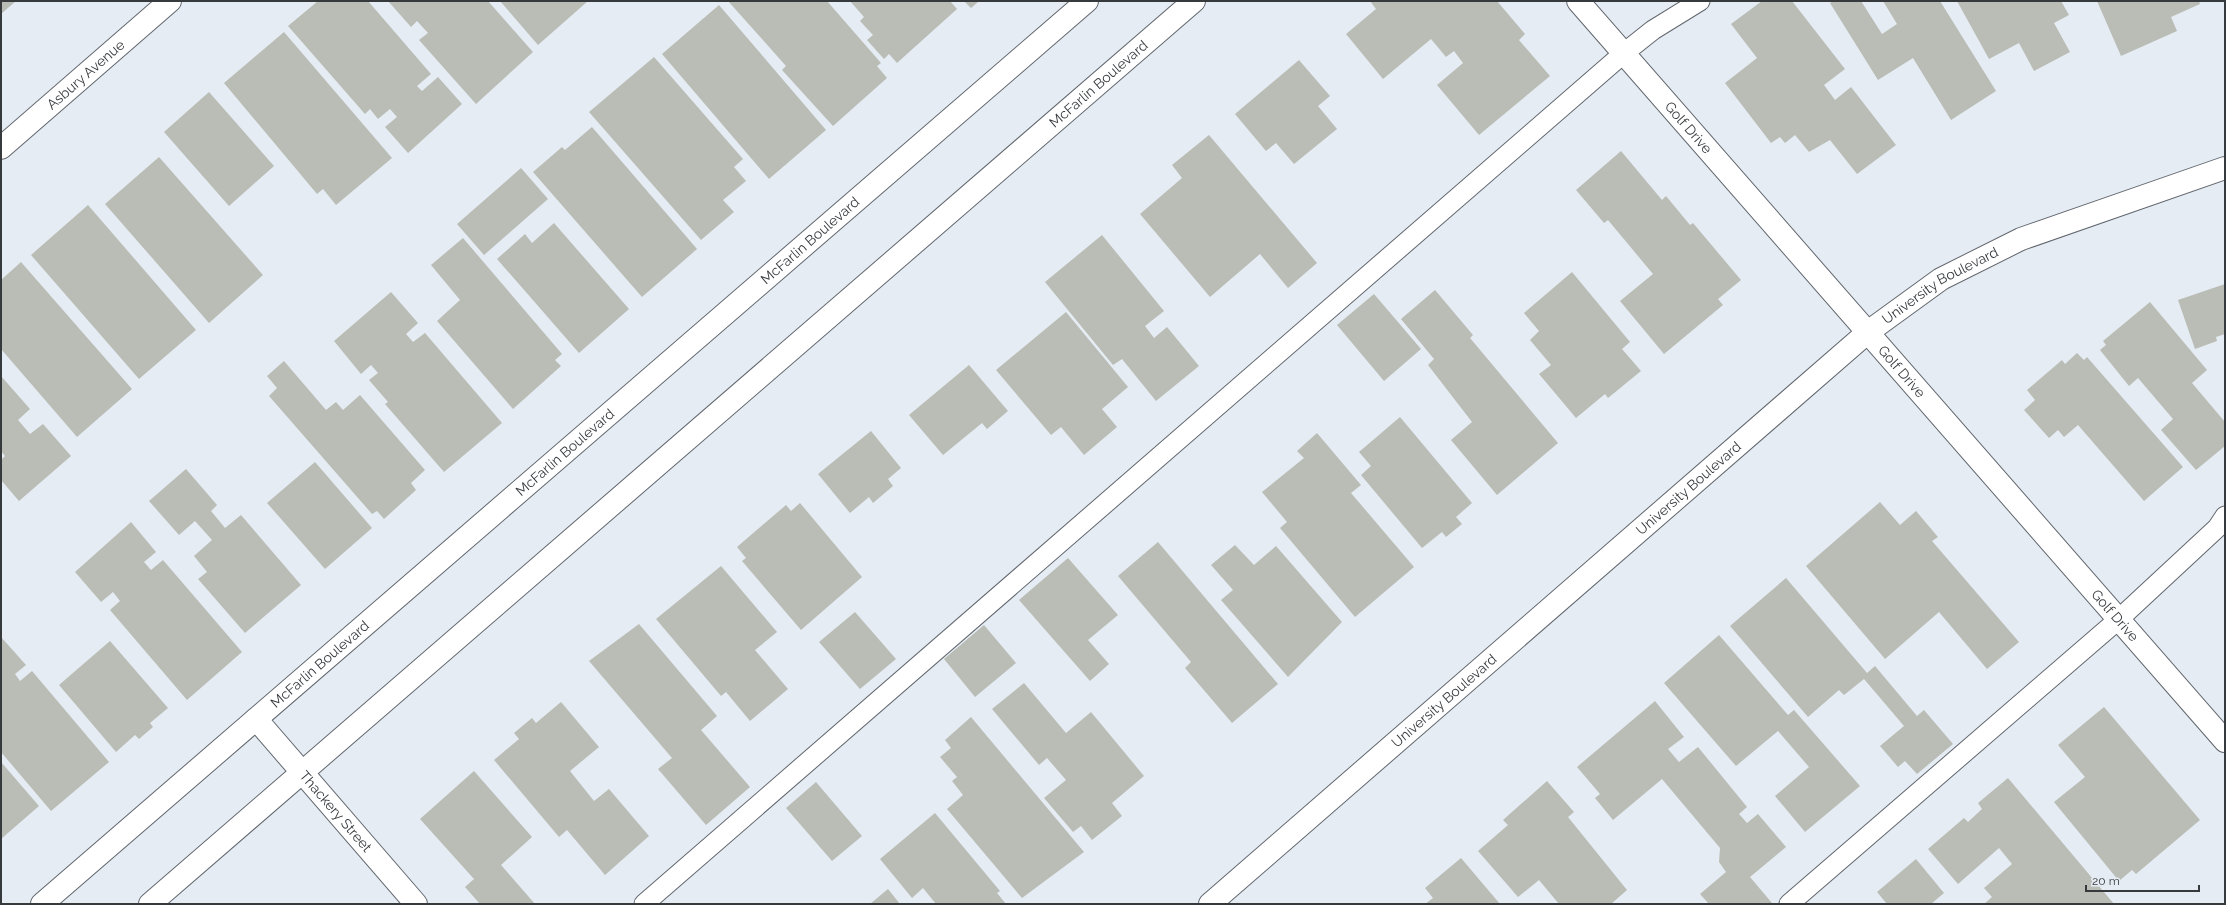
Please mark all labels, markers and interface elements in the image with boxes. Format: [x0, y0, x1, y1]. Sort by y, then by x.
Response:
street label: Asbury Avenue [43, 36, 128, 113]
street label: McFarlin Boulevard [1046, 37, 1151, 130]
street label: Golf Drive [1662, 98, 1716, 157]
street label: McFarlin Boulevard [758, 194, 862, 287]
street label: University Boulevard [1879, 244, 2001, 327]
street label: Golf Drive [1875, 342, 1929, 401]
street label: McFarlin Boulevard [512, 405, 617, 499]
street label: University Boulevard [1633, 438, 1744, 538]
street label: Golf Drive [2088, 586, 2142, 644]
street label: McFarlin Boulevard [267, 617, 372, 711]
street label: University Boulevard [1388, 651, 1500, 750]
street label: Thackery Street [296, 768, 375, 855]
scale bar [2086, 867, 2199, 893]
text: 20 m [2092, 874, 2120, 888]

